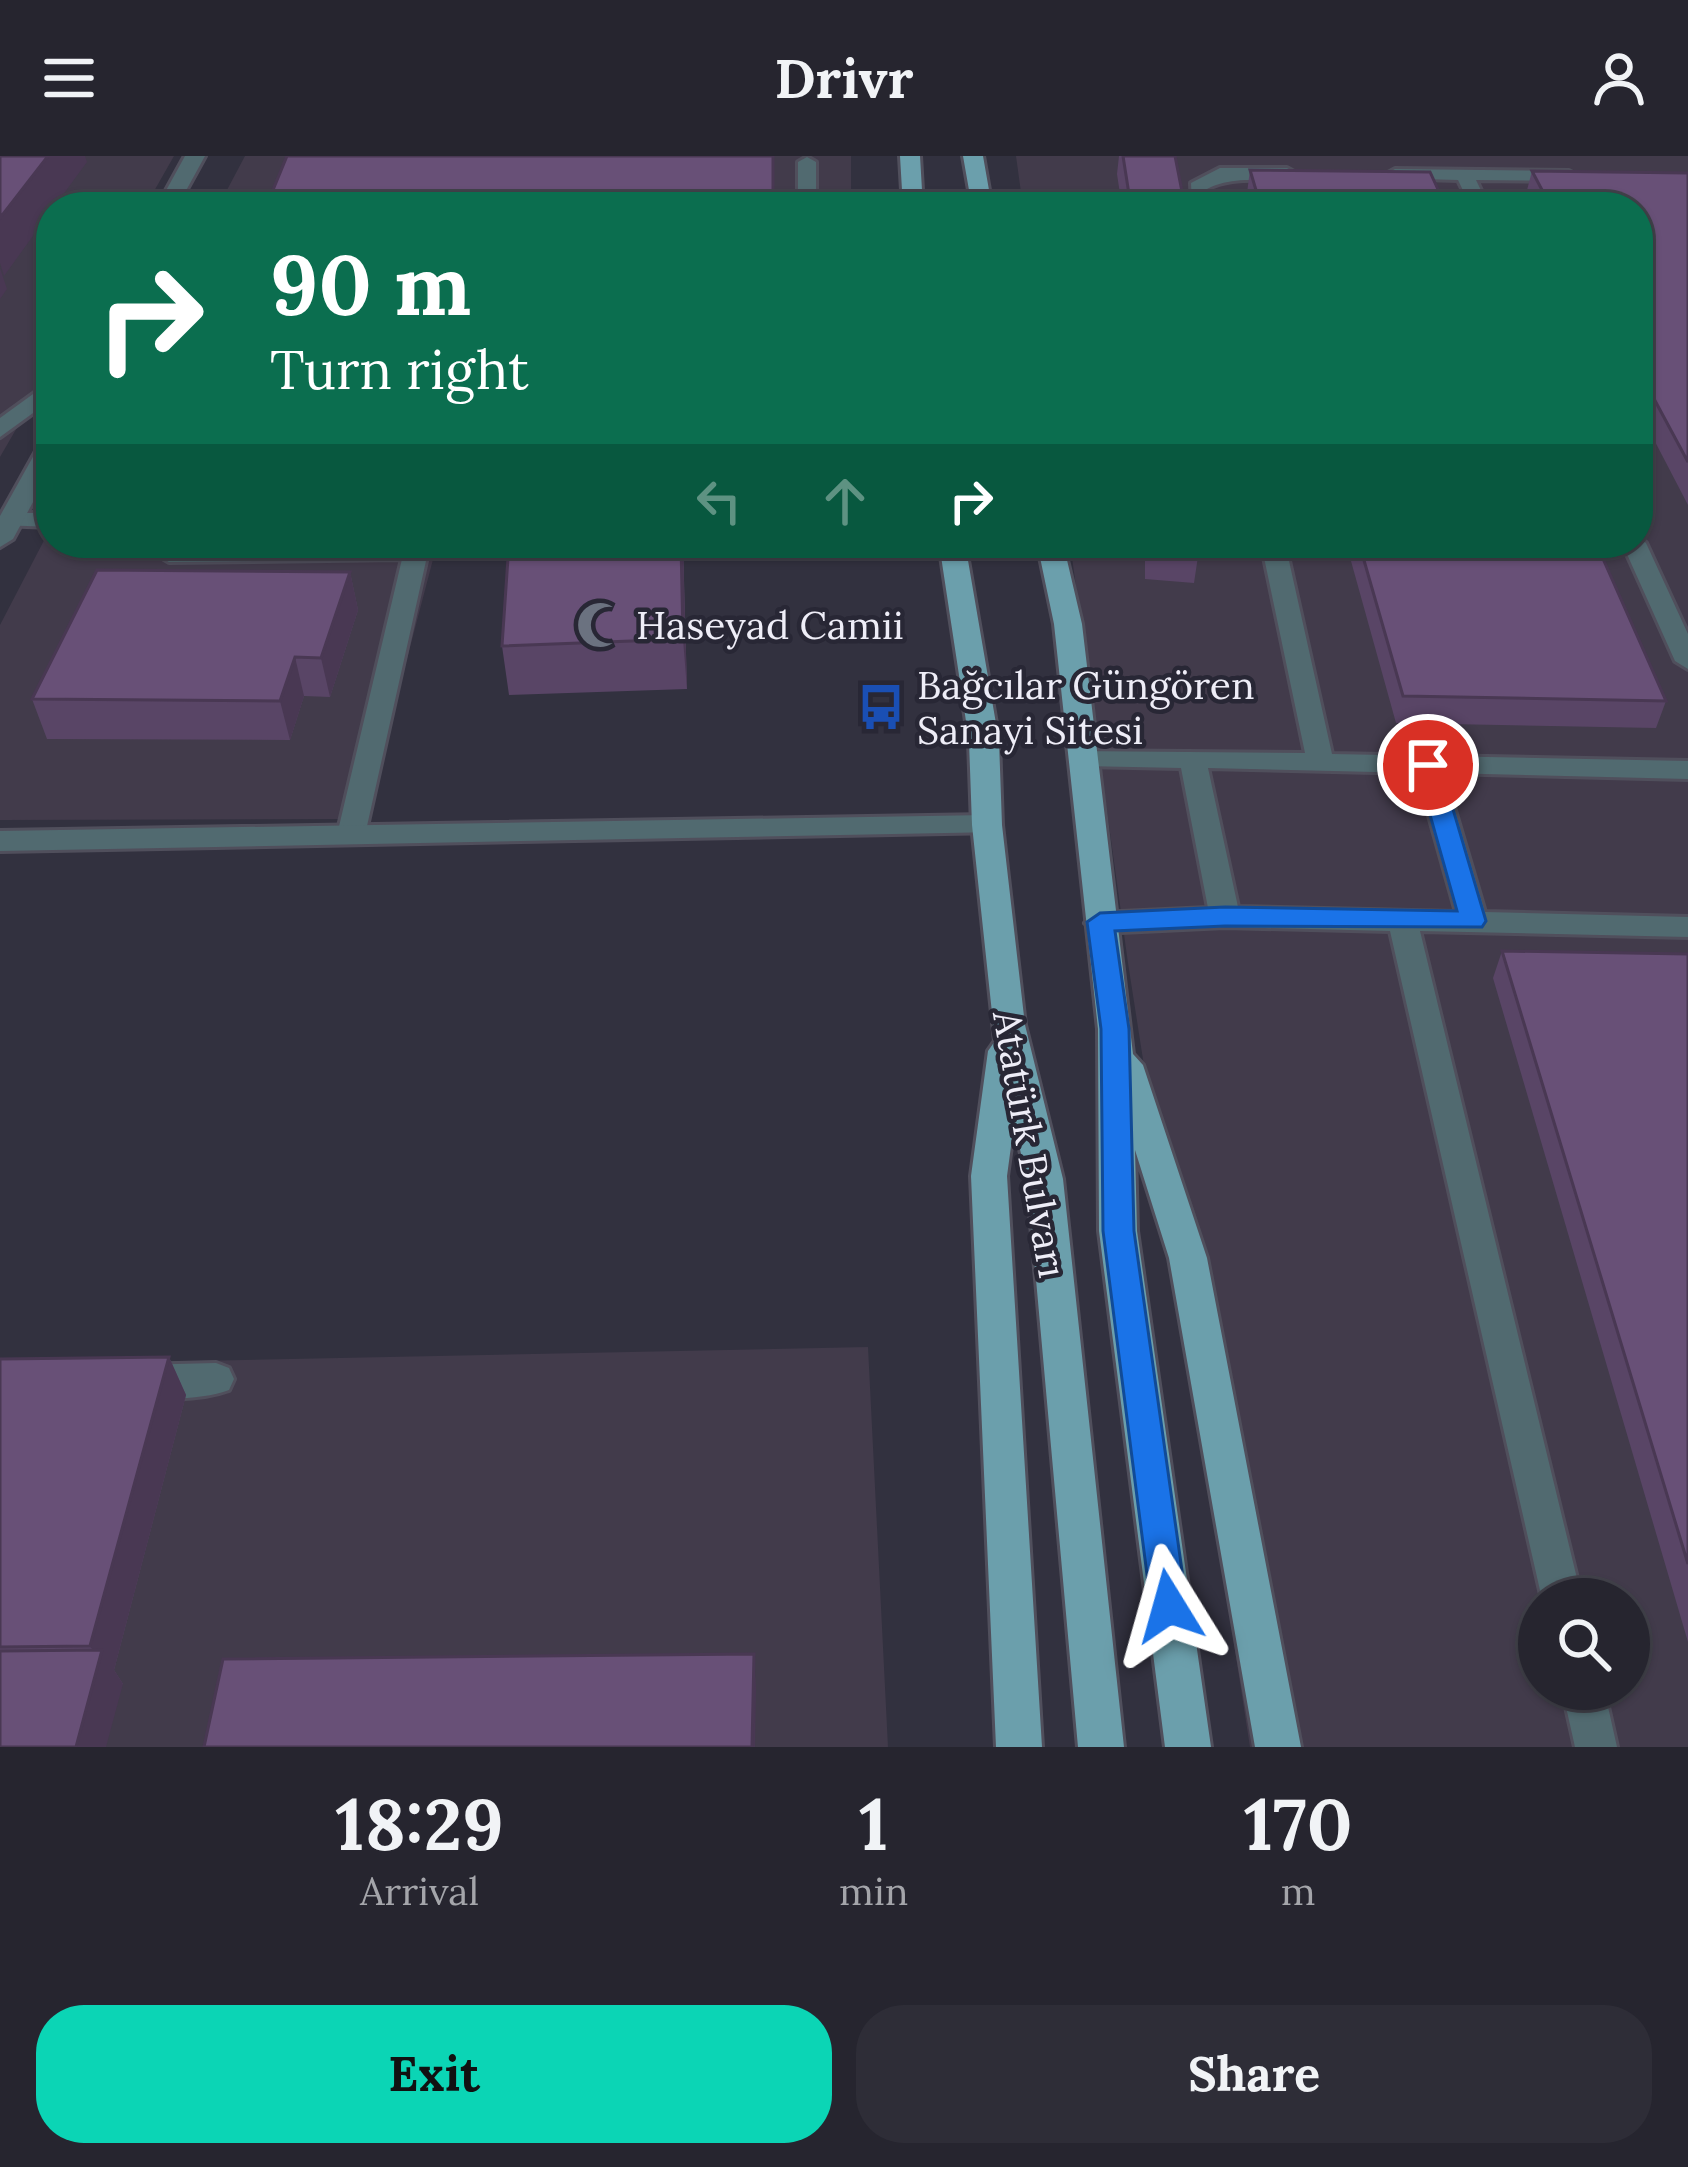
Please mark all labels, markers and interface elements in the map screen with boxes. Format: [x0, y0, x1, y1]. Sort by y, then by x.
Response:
text: Drivr [775, 44, 913, 113]
icon: menu [36, 45, 102, 111]
icon: person [1586, 45, 1652, 111]
text: 90 m [270, 230, 471, 338]
icon: right [72, 240, 228, 396]
text: Turn right [270, 335, 529, 404]
icon: left [686, 468, 752, 534]
icon: ahead [812, 468, 878, 534]
icon: right [938, 468, 1004, 534]
mosque icon: Haseyad Camii [575, 600, 625, 650]
place label: Haseyad Camii [636, 600, 904, 650]
place label: Bağcılar Güngören Sanayi Sitesi [917, 660, 1255, 755]
bus stop icon: Bağcılar Güngören Sanayi Sitesi [856, 682, 906, 732]
pin [1377, 714, 1479, 816]
icon: arrive [1395, 732, 1461, 798]
street label: Atatürk Bulvarı [982, 1006, 1078, 1281]
position arrow [1106, 1543, 1232, 1669]
map controls [1518, 1578, 1650, 1710]
button: search [1518, 1578, 1650, 1710]
text: 18:29 [335, 1778, 504, 1870]
text: 1 [859, 1778, 888, 1870]
text: 170 [1244, 1778, 1353, 1870]
text: Arrival [360, 1866, 479, 1916]
text: min [839, 1866, 908, 1916]
text: m [1281, 1866, 1316, 1916]
button: Exit [36, 2005, 832, 2143]
button: Share [856, 2005, 1652, 2143]

